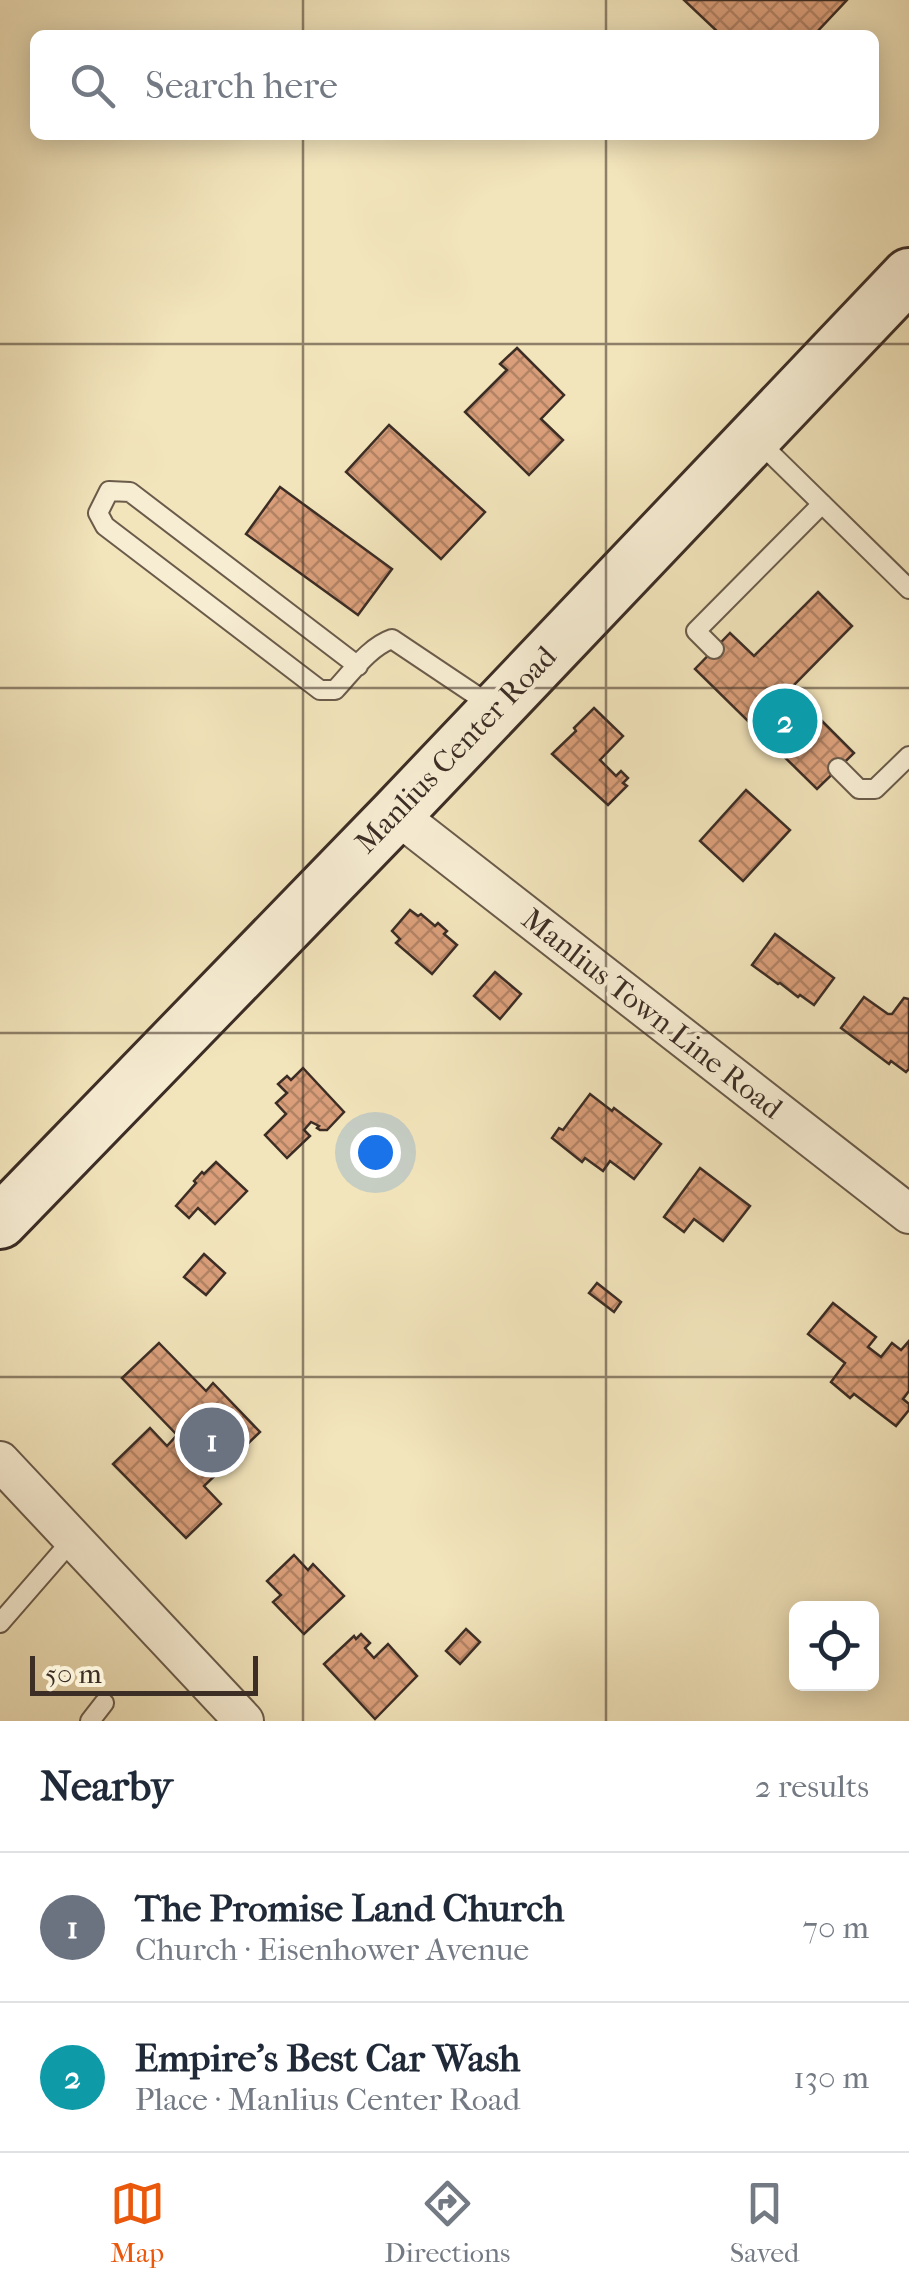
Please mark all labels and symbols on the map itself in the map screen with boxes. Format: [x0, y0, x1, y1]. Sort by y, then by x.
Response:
street label: Manlius Center Road [348, 639, 564, 861]
pin: 2 [752, 684, 818, 758]
street label: Manlius Town Line Road [515, 902, 790, 1127]
your location [350, 1127, 401, 1178]
pin: 1 [180, 1402, 244, 1478]
scale bar [30, 1651, 258, 1696]

